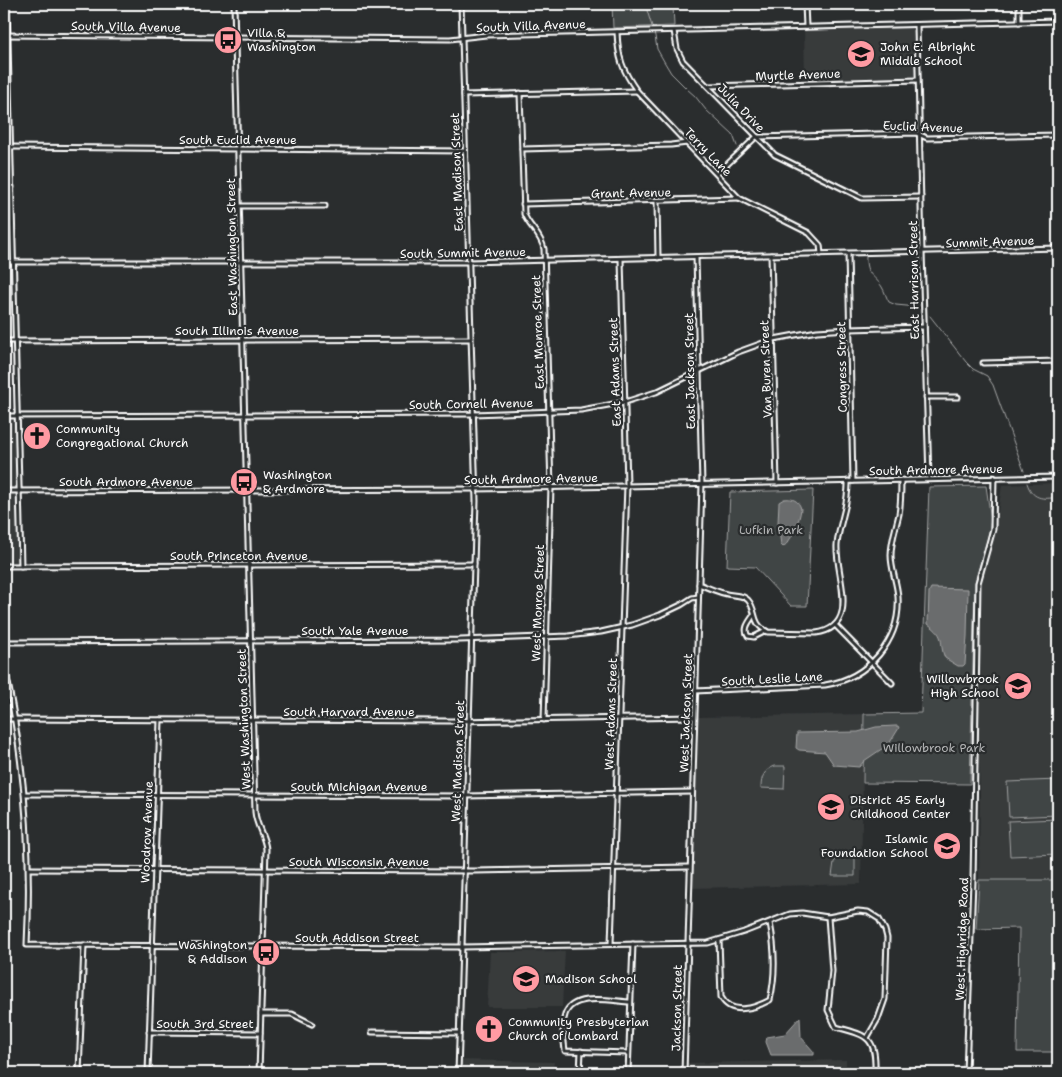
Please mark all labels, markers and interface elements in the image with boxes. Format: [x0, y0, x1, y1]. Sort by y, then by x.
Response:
street label: South Villa Avenue [476, 16, 586, 36]
street label: South Villa Avenue [71, 18, 181, 36]
bus stop icon: Villa & Washington [213, 25, 243, 55]
place label: Villa & Washington [247, 25, 316, 55]
school or university icon: John E. Albright Middle School [846, 39, 876, 69]
place label: John E. Albright Middle School [880, 39, 975, 69]
street label: Myrtle Avenue [755, 66, 841, 84]
street label: Julia Drive [714, 80, 768, 136]
street label: East Madison Street [447, 112, 467, 232]
street label: Euclid Avenue [883, 118, 964, 136]
street label: Terry Lane [681, 124, 735, 180]
street label: South Euclid Avenue [179, 132, 297, 148]
street label: East Washington Street [223, 178, 241, 316]
street label: Grant Avenue [591, 184, 671, 202]
street label: East Harrison Street [905, 220, 923, 340]
street label: Summit Avenue [945, 232, 1035, 252]
street label: South Summit Avenue [400, 244, 526, 262]
street label: East Monroe Street [528, 275, 548, 389]
street label: East Jackson Street [681, 313, 699, 429]
street label: East Adams Street [605, 317, 625, 427]
street label: Van Buren Street [756, 320, 776, 418]
street label: Congress Street [833, 321, 851, 413]
street label: South Illinois Avenue [175, 323, 299, 339]
street label: South Cornell Avenue [409, 395, 534, 413]
church icon: Community Congregational Church [22, 421, 52, 451]
place label: Community Congregational Church [56, 421, 189, 451]
street label: South Ardmore Avenue [869, 461, 1003, 479]
bus stop icon: Washington & Ardmore [229, 467, 259, 497]
place label: Washington & Ardmore [263, 467, 332, 497]
street label: South Ardmore Avenue [464, 470, 598, 488]
street label: South Ardmore Avenue [59, 474, 193, 490]
park label: Lufkin Park [739, 522, 803, 538]
street label: West Monroe Street [528, 544, 548, 662]
street label: South Princeton Avenue [170, 548, 308, 564]
street label: South Yale Avenue [301, 623, 409, 639]
street label: West Washington Street [234, 648, 254, 790]
street label: West Jackson Street [676, 653, 696, 773]
street label: West Adams Street [601, 658, 621, 770]
street label: South Leslie Lane [721, 668, 823, 690]
place label: Willowbrook High School [926, 671, 999, 701]
school or university icon: Willowbrook High School [1003, 671, 1033, 701]
street label: West Madison Street [448, 700, 468, 822]
street label: South Harvard Avenue [283, 704, 415, 720]
park label: Willowbrook Park [883, 740, 985, 756]
street label: South Michigan Avenue [291, 779, 428, 795]
street label: Woodrow Avenue [137, 781, 157, 883]
school or university icon: District 45 Early Childhood Center [816, 792, 846, 822]
place label: District 45 Early Childhood Center [850, 792, 951, 822]
place label: Islamic Foundation School [821, 831, 928, 861]
school or university icon: Islamic Foundation School [932, 831, 962, 861]
street label: South Wisconsin Avenue [289, 854, 430, 870]
street label: West Highridge Road [952, 877, 972, 1001]
street label: South Addison Street [295, 930, 419, 946]
place label: Washington & Addison [178, 937, 247, 967]
bus stop icon: Washington & Addison [251, 937, 281, 967]
school or university icon: Madison School [511, 964, 541, 994]
street label: Jackson Street [668, 964, 686, 1052]
place label: Madison School [545, 971, 637, 987]
church icon: Community Presbyterian Church of Lombard [474, 1014, 504, 1044]
place label: Community Presbyterian Church of Lombard [508, 1014, 649, 1044]
street label: South 3rd Street [156, 1016, 254, 1032]

